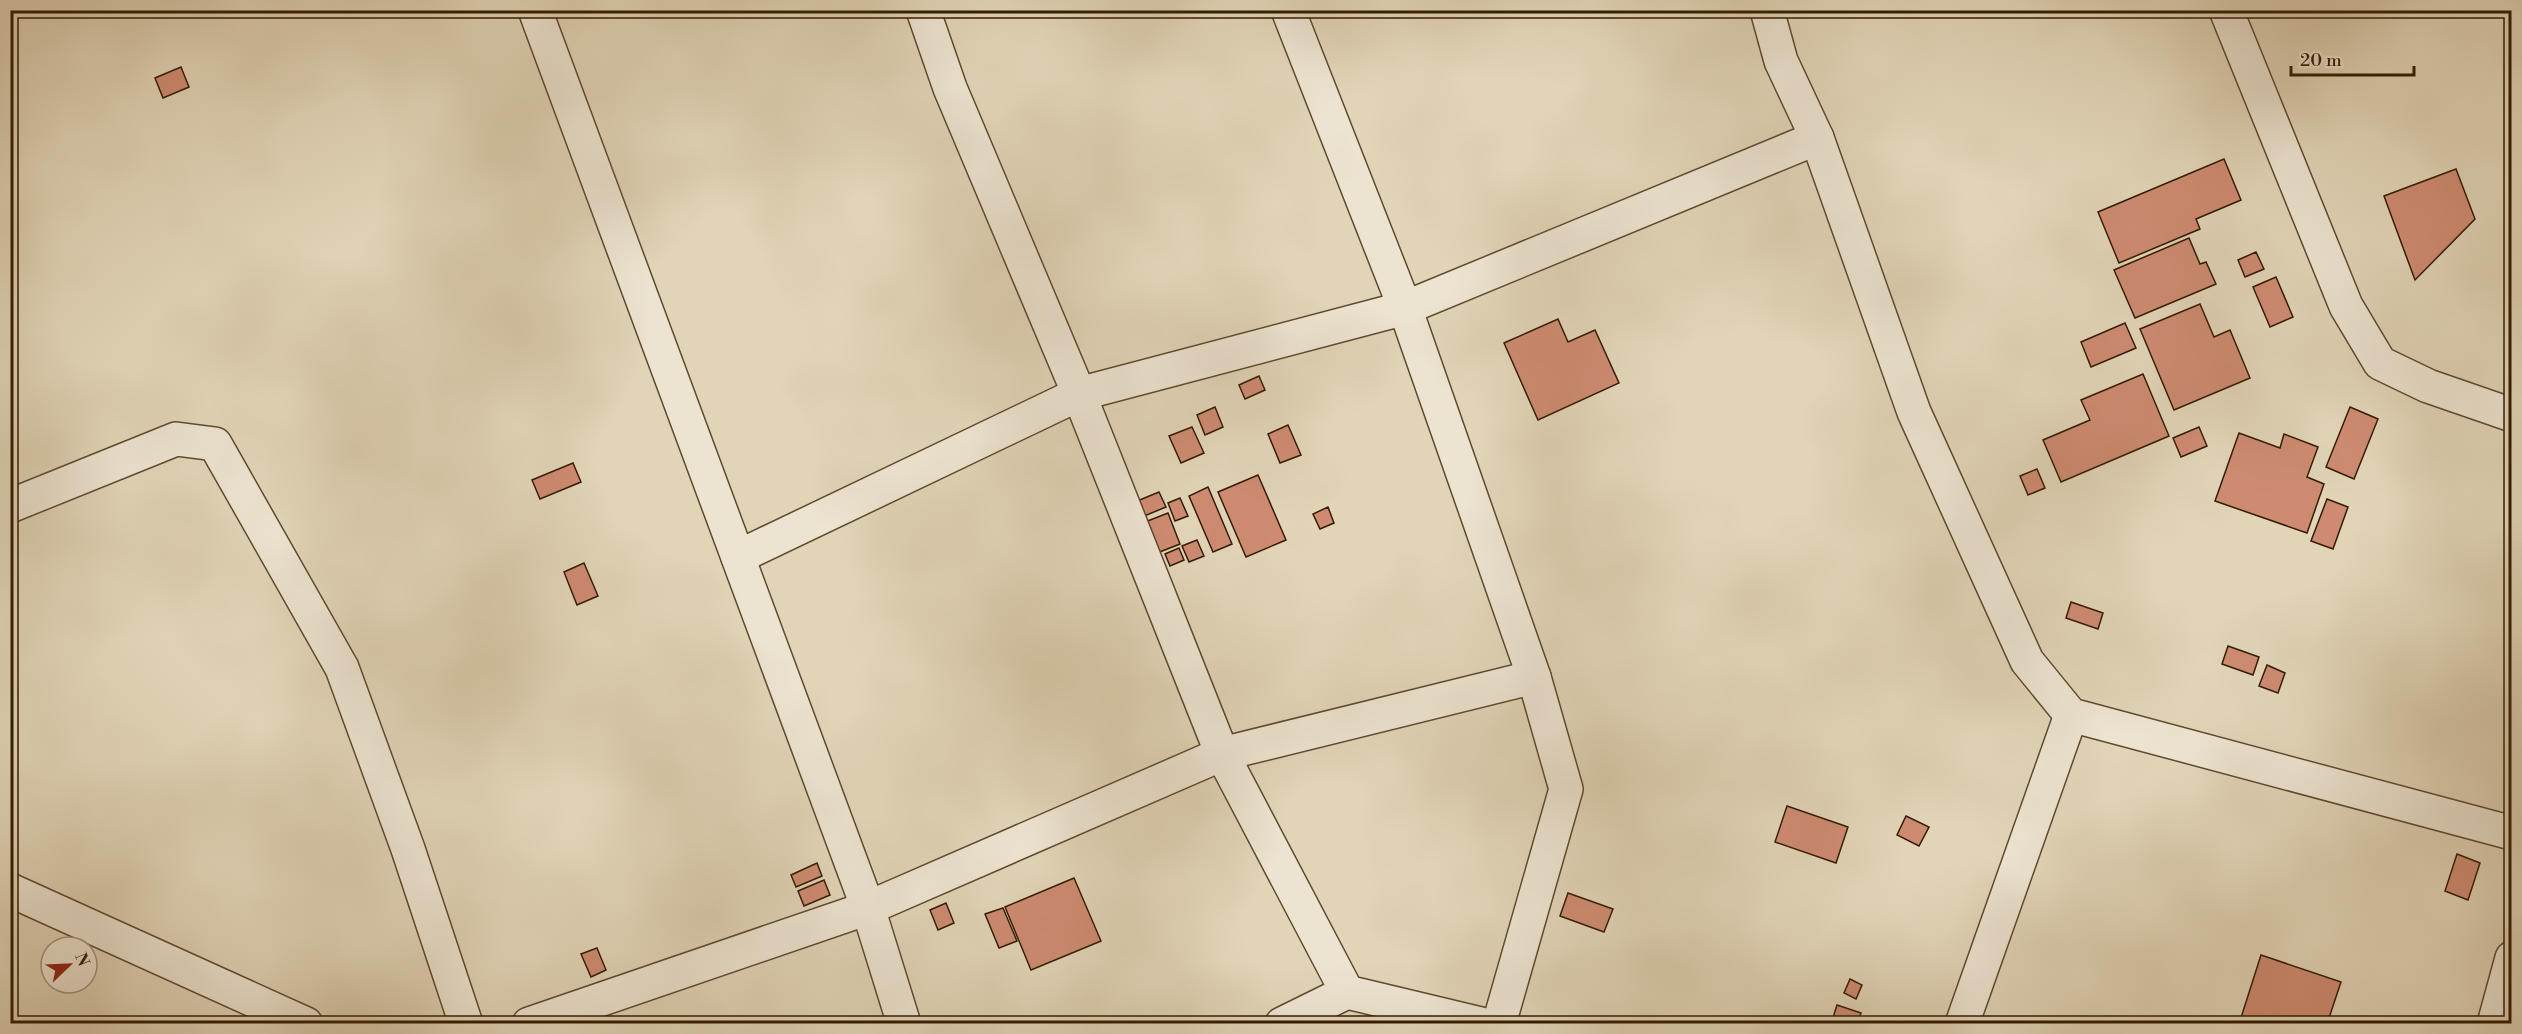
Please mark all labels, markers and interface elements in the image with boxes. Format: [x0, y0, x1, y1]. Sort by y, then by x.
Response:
scale bar [2291, 39, 2414, 77]
text: 20 m [2300, 49, 2342, 72]
north arrow [39, 935, 99, 995]
text: N [70, 950, 94, 970]

